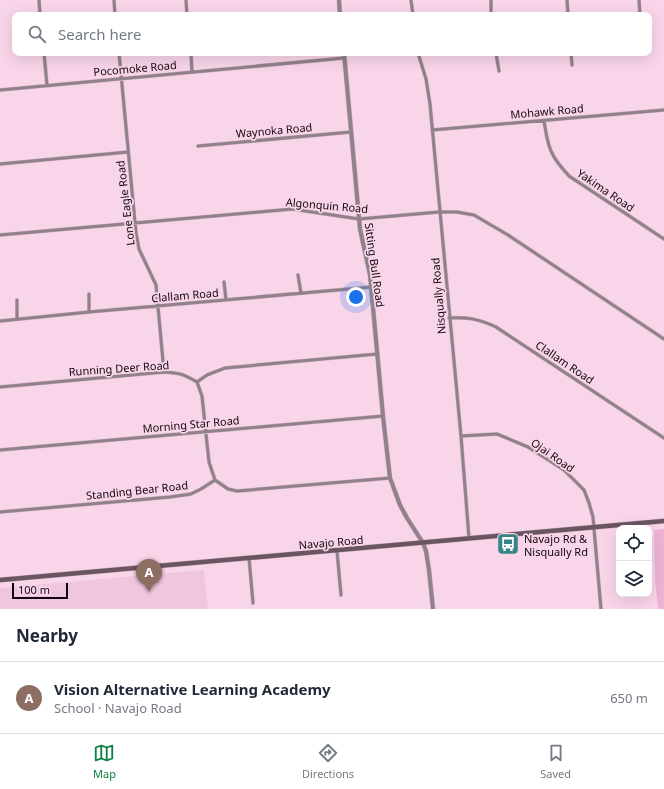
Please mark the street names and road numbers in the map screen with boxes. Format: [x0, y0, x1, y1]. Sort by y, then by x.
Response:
street label: Pocomoke Road [93, 57, 177, 79]
street label: Mohawk Road [510, 100, 584, 122]
street label: Waynoka Road [235, 119, 313, 141]
street label: Lone Eagle Road [112, 160, 138, 246]
street label: Yakima Road [574, 165, 638, 215]
street label: Algonquin Road [285, 194, 369, 216]
street label: Sitting Bull Road [362, 222, 388, 308]
street label: Nisqually Road [427, 257, 449, 335]
street label: Clallam Road [151, 285, 219, 305]
street label: Clallam Road [533, 337, 597, 387]
street label: Running Deer Road [68, 357, 170, 379]
street label: Morning Star Road [142, 412, 240, 436]
street label: Ojai Road [528, 435, 578, 475]
street label: Standing Bear Road [85, 477, 189, 503]
street label: Navajo Road [298, 532, 364, 552]

